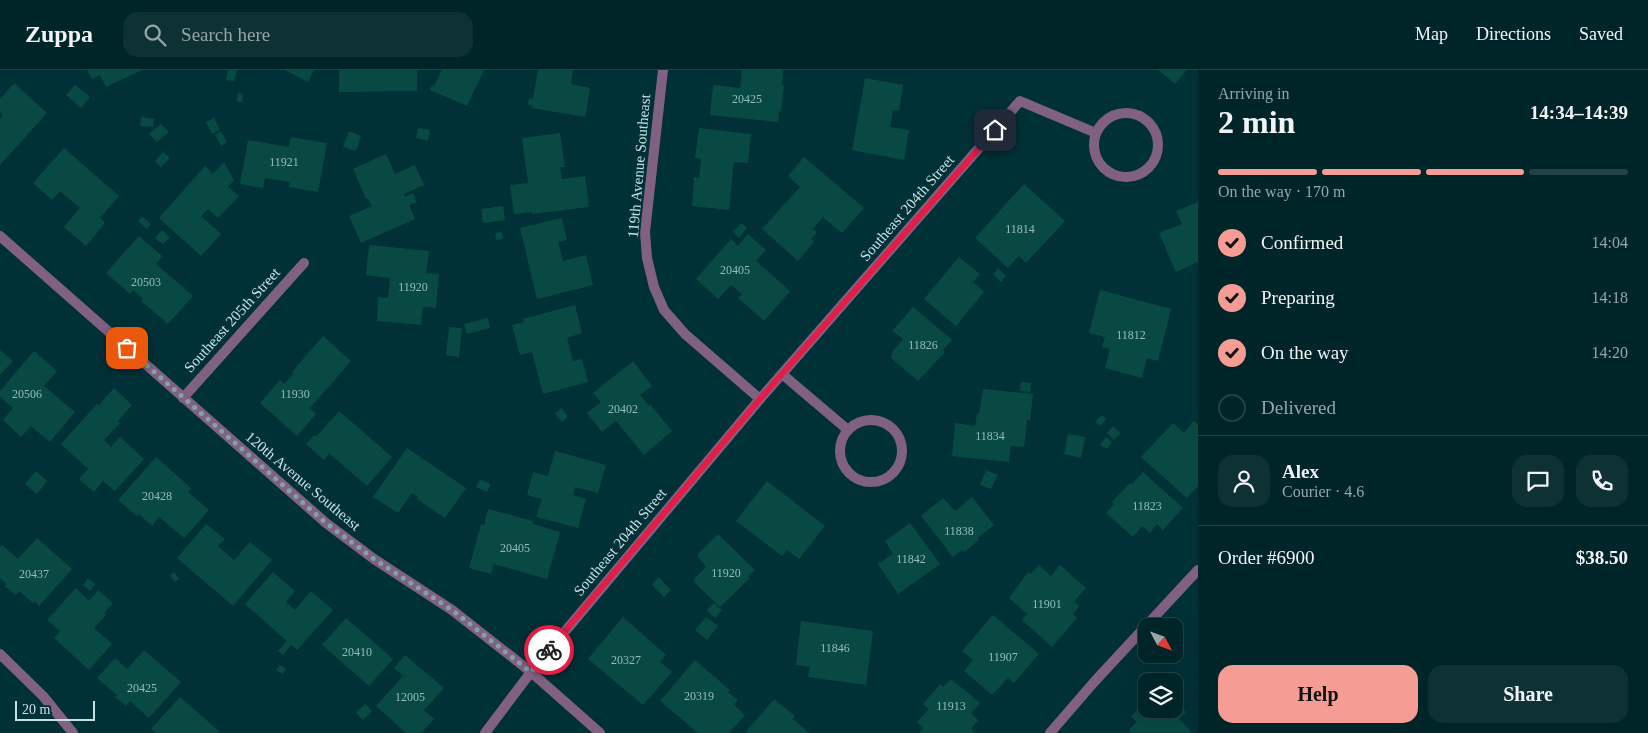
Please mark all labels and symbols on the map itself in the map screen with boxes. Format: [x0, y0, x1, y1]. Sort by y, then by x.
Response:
house number: 20425 [732, 92, 762, 106]
street label: 119th Avenue Southeast [625, 93, 653, 239]
pin [974, 109, 1016, 151]
street label: Southeast 204th Street [857, 151, 958, 264]
house number: 11921 [269, 155, 299, 169]
house number: 11814 [1005, 222, 1035, 236]
house number: 20405 [720, 263, 750, 277]
street label: Southeast 205th Street [181, 264, 284, 376]
house number: 20503 [131, 275, 161, 289]
house number: 11920 [398, 280, 428, 294]
pin [106, 327, 148, 369]
house number: 11812 [1116, 328, 1146, 342]
house number: 11826 [908, 338, 938, 352]
house number: 20506 [12, 387, 42, 401]
house number: 11930 [280, 387, 310, 401]
house number: 20402 [608, 402, 638, 416]
street label: 120th Avenue Southeast [242, 428, 364, 534]
house number: 11834 [975, 429, 1005, 443]
street label: Southeast 204th Street [570, 485, 670, 599]
house number: 20428 [142, 489, 172, 503]
house number: 11823 [1132, 499, 1162, 513]
house number: 11838 [944, 524, 974, 538]
house number: 20405 [500, 541, 530, 555]
house number: 11842 [896, 552, 926, 566]
house number: 11920 [711, 566, 741, 580]
house number: 20437 [19, 567, 49, 581]
house number: 11901 [1032, 597, 1062, 611]
north arrow [1138, 618, 1182, 662]
courier [524, 625, 574, 675]
house number: 11846 [820, 641, 850, 655]
house number: 20410 [342, 645, 372, 659]
house number: 11907 [988, 650, 1018, 664]
house number: 20327 [611, 653, 641, 667]
house number: 20425 [127, 681, 157, 695]
house number: 20319 [684, 689, 714, 703]
house number: 12005 [395, 690, 425, 704]
scale bar [15, 698, 95, 721]
house number: 11913 [936, 699, 966, 713]

